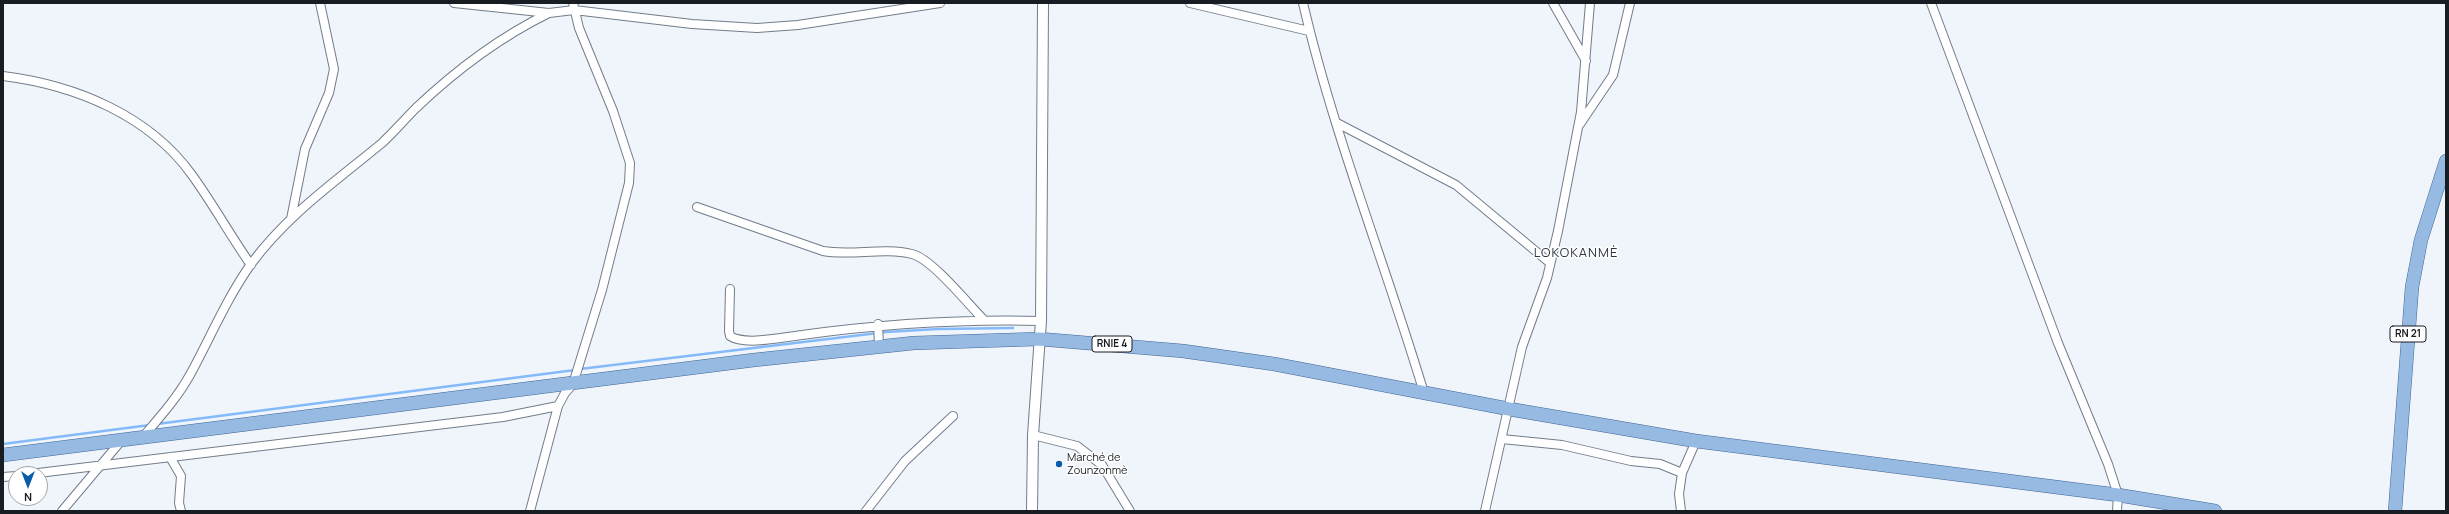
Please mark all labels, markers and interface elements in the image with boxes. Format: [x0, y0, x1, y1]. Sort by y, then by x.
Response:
district label: LOKOKANMÈ [1534, 245, 1618, 261]
road number: RN 21 [2390, 326, 2426, 342]
road number: RNIE 4 [1092, 336, 1132, 352]
place label: Marché de Zounzonmè [1067, 451, 1128, 477]
marker: Marché de Zounzonmè [1054, 459, 1064, 469]
north arrow [8, 466, 48, 506]
text: N [24, 490, 32, 505]

